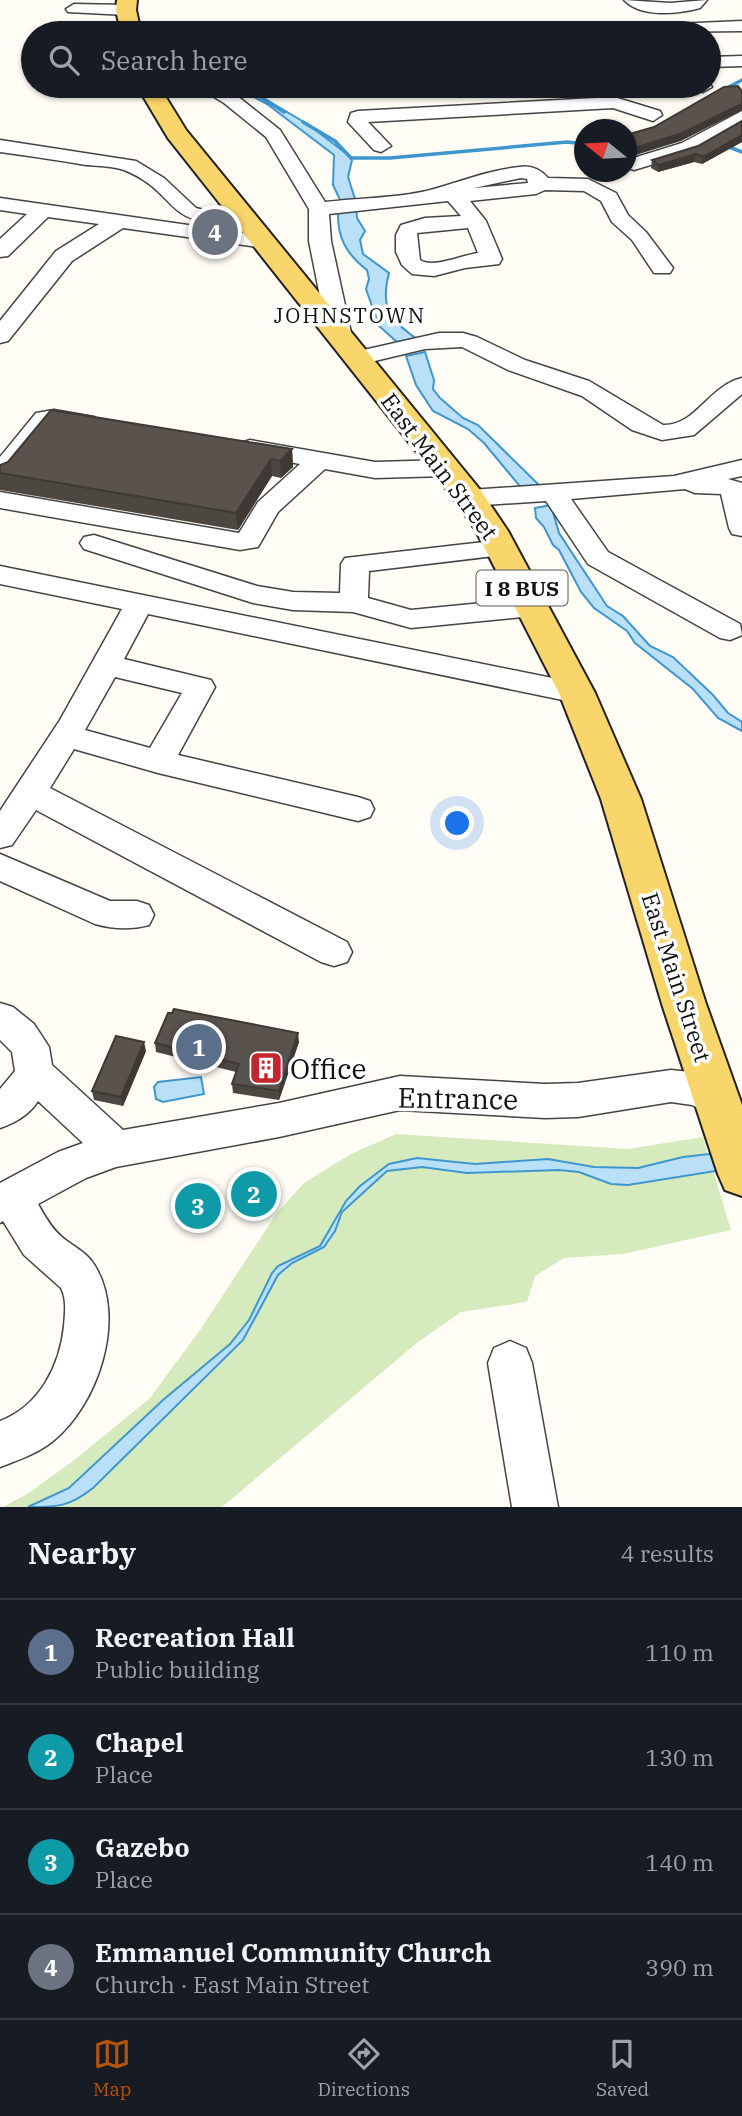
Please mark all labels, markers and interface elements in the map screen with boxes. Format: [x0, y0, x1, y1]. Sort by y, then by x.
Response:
search box [21, 21, 721, 98]
icon: search [45, 41, 83, 79]
text: Search here [101, 43, 247, 77]
north arrow [574, 119, 637, 182]
pin: 4 [192, 206, 238, 258]
district label: JOHNSTOWN [274, 301, 426, 329]
street label: East Main Street [375, 387, 505, 545]
road number: I 8 BUS [476, 570, 568, 606]
your location [440, 806, 474, 840]
street label: East Main Street [635, 889, 719, 1065]
pin: 1 [176, 1021, 222, 1073]
building icon: Office [247, 1049, 285, 1087]
place label: Office [290, 1050, 367, 1087]
street label: Entrance [397, 1078, 519, 1118]
pin: 2 [231, 1168, 277, 1220]
pin: 3 [175, 1180, 221, 1232]
text: Nearby [28, 1533, 136, 1572]
text: 4 results [621, 1538, 714, 1568]
text: Recreation Hall [95, 1620, 295, 1654]
text: 1 [44, 1637, 58, 1667]
text: 110 m [645, 1637, 714, 1667]
text: Public building [95, 1654, 259, 1684]
text: Chapel [95, 1725, 184, 1759]
text: 2 [44, 1742, 58, 1772]
text: 130 m [645, 1742, 714, 1772]
text: Place [95, 1759, 153, 1789]
text: Gazebo [95, 1830, 190, 1864]
text: 3 [44, 1847, 58, 1877]
text: 140 m [645, 1847, 714, 1877]
text: Place [95, 1864, 153, 1894]
text: Emmanuel Community Church [95, 1935, 492, 1969]
text: 4 [44, 1952, 58, 1982]
text: 390 m [645, 1952, 714, 1982]
text: Church · East Main Street [95, 1969, 369, 1999]
tab: Map [93, 2035, 132, 2101]
tab: Directions [317, 2035, 410, 2101]
tab: Saved [596, 2035, 649, 2101]

